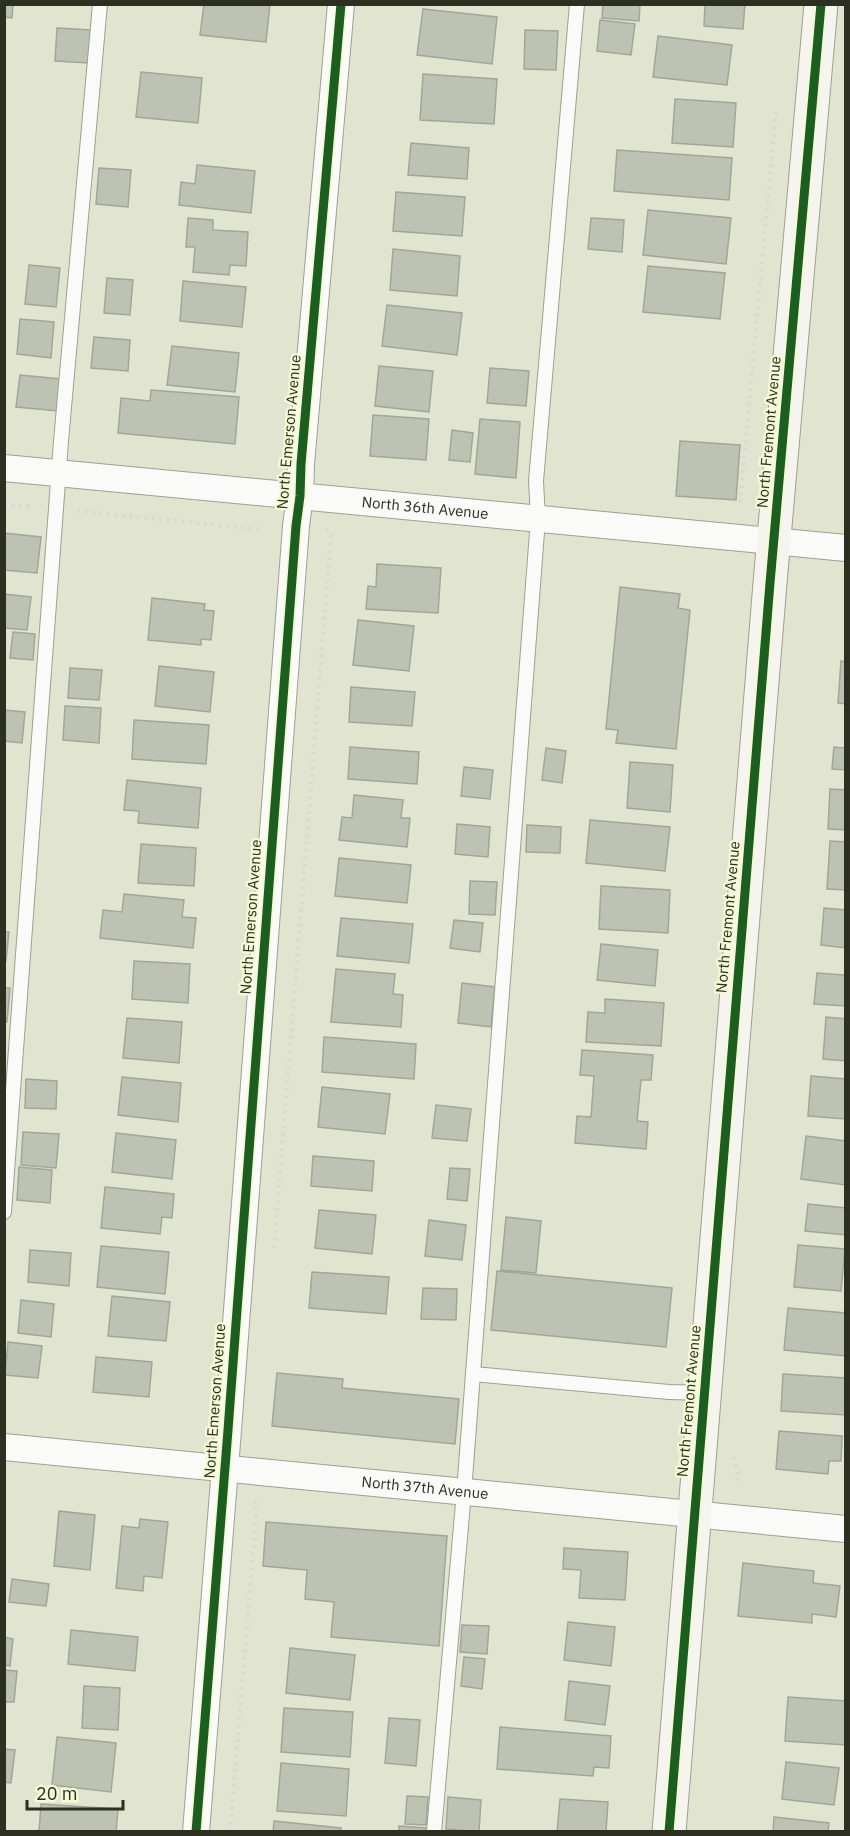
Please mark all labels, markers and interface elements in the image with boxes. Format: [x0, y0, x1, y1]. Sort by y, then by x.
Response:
street label: North Emerson Avenue [272, 354, 305, 510]
street label: North Fremont Avenue [752, 355, 785, 509]
street label: North 36th Avenue [361, 492, 489, 523]
street label: North Emerson Avenue [236, 839, 265, 995]
street label: North Fremont Avenue [711, 840, 744, 994]
street label: North Emerson Avenue [200, 1323, 229, 1479]
street label: North Fremont Avenue [672, 1324, 705, 1478]
street label: North 37th Avenue [361, 1472, 489, 1503]
scale bar [27, 1773, 123, 1811]
text: 20 m [36, 1782, 78, 1805]

